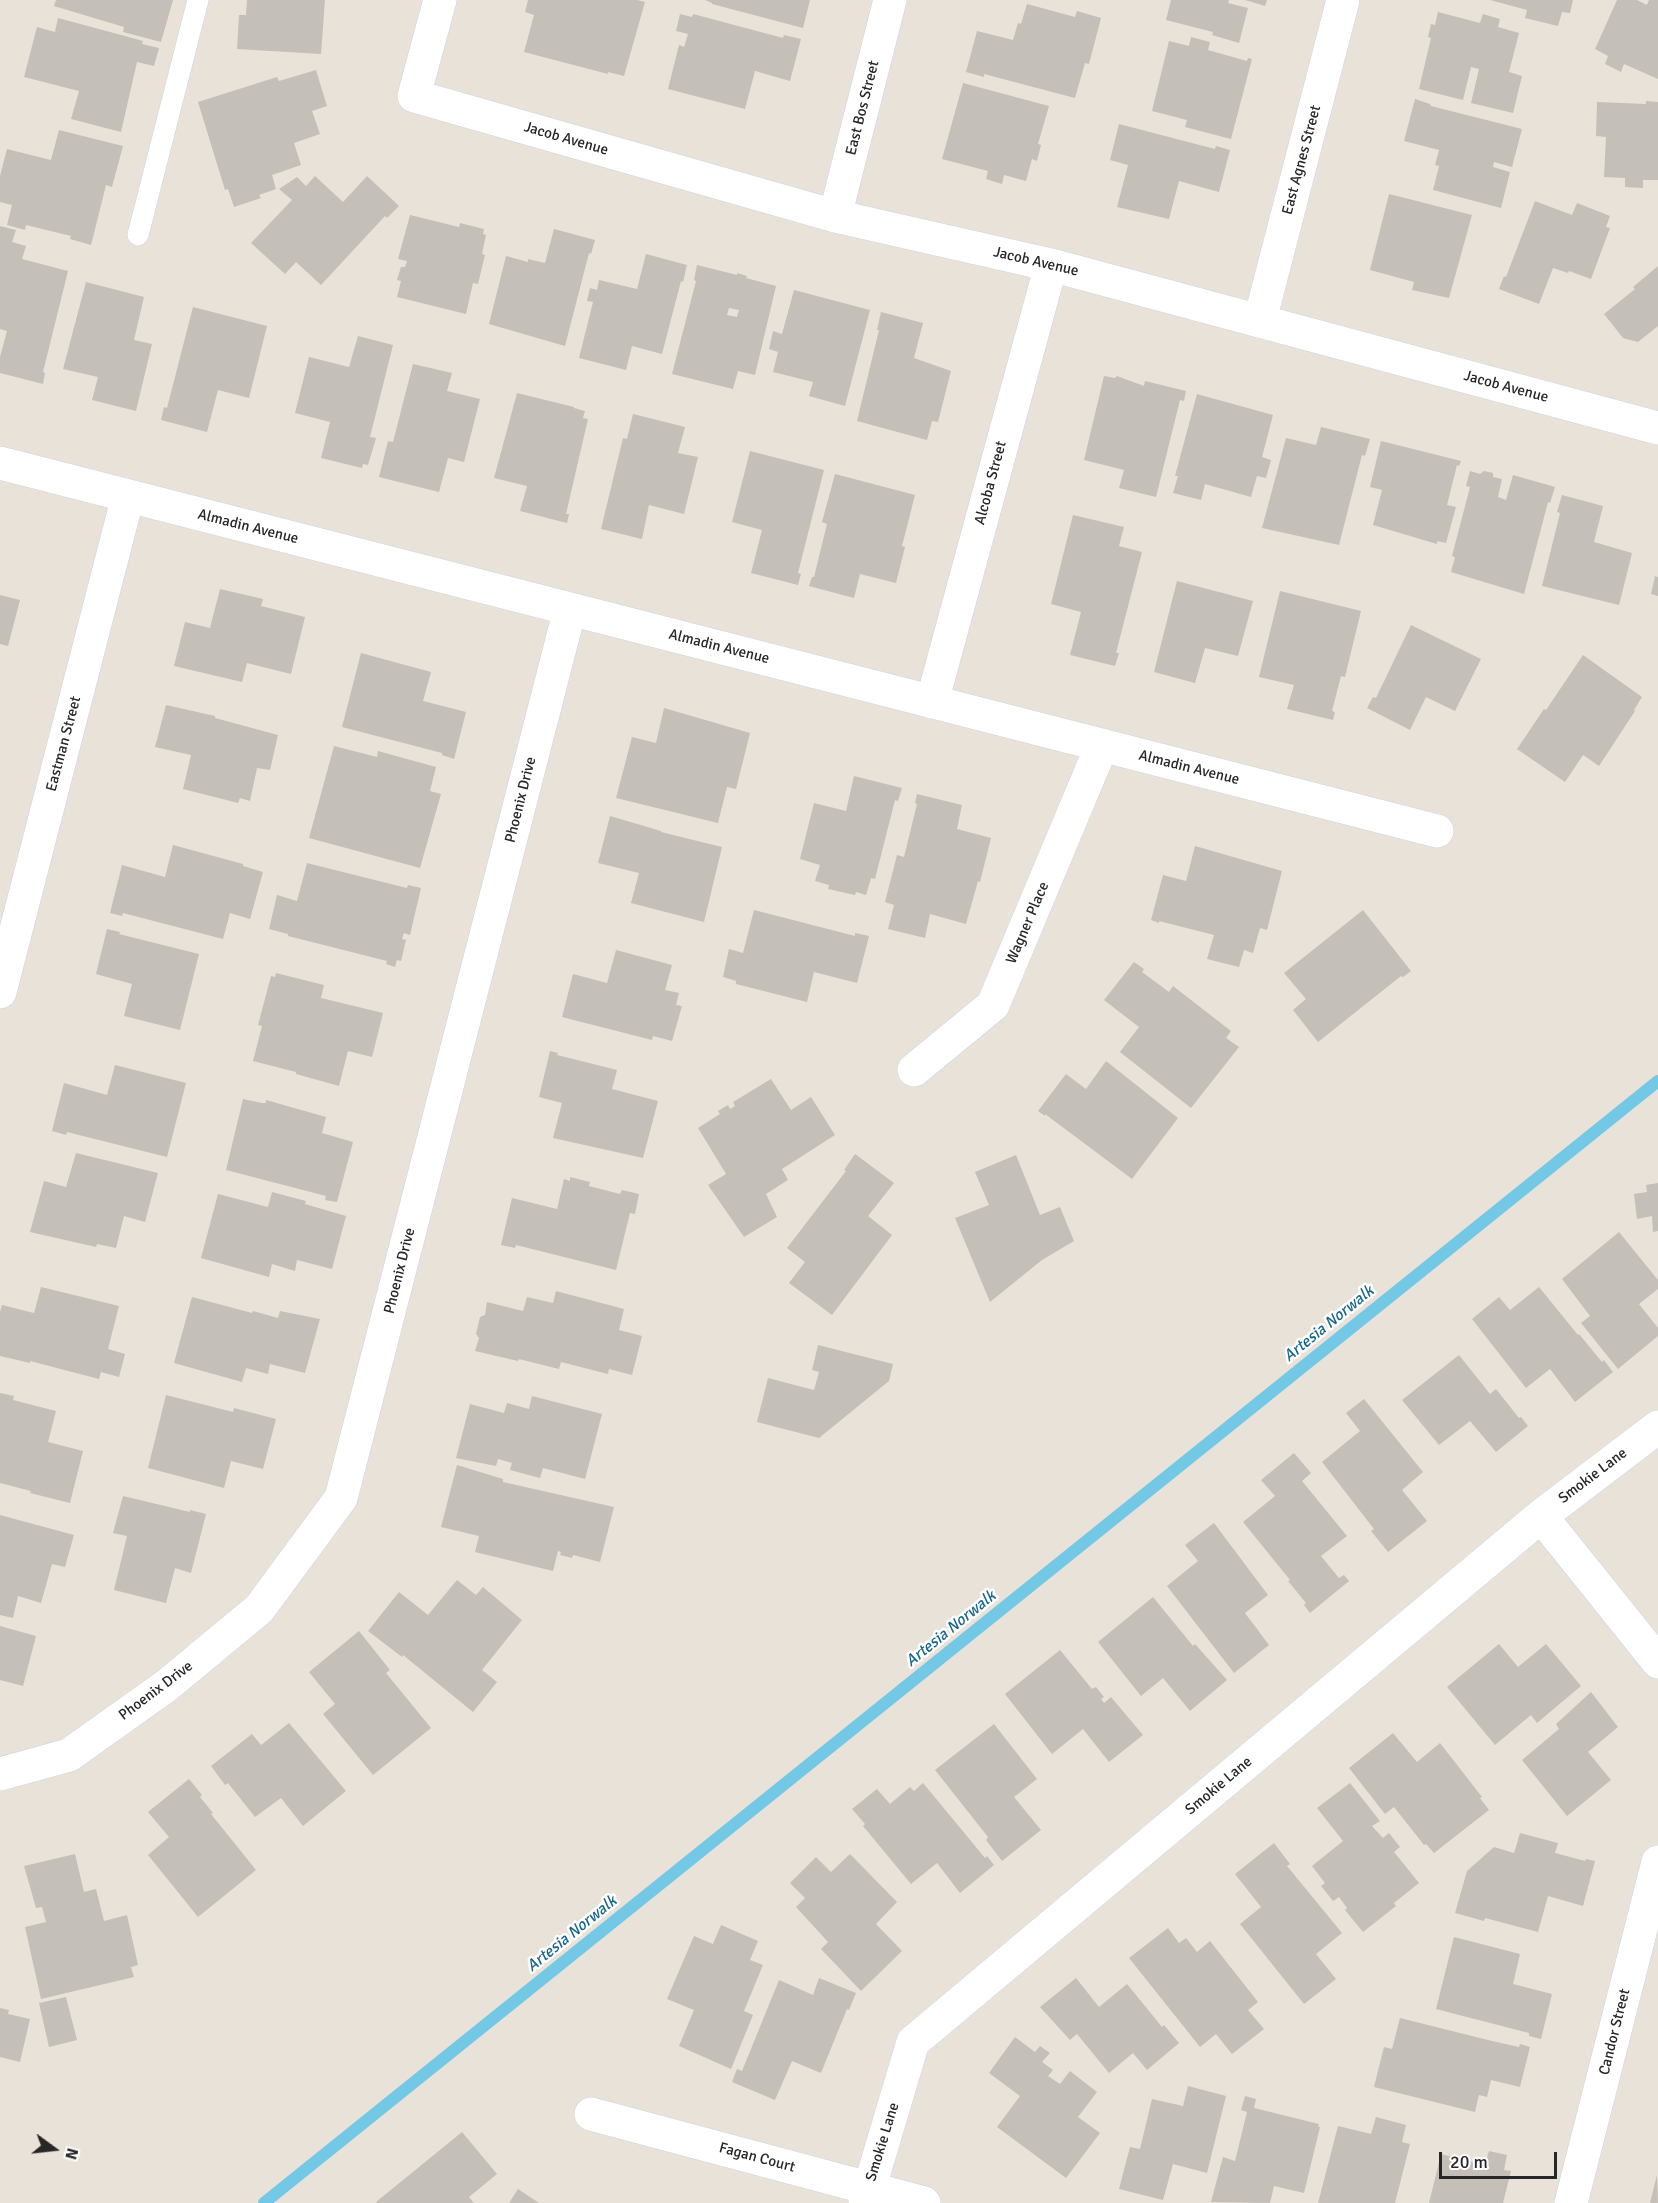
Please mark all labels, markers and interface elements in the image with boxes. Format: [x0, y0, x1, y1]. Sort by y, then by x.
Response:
street label: East Bos Street [843, 59, 883, 157]
street label: East Agnes Street [1279, 103, 1325, 217]
street label: Jacob Avenue [522, 118, 610, 160]
street label: Jacob Avenue [992, 243, 1080, 281]
street label: Jacob Avenue [1462, 367, 1550, 407]
street label: Alcoba Street [971, 439, 1011, 527]
street label: Almadin Avenue [196, 506, 300, 548]
street label: Almadin Avenue [667, 626, 771, 668]
street label: Eastman Street [43, 694, 85, 794]
street label: Almadin Avenue [1137, 747, 1241, 789]
street label: Phoenix Drive [502, 755, 540, 845]
street label: Wagner Place [1003, 879, 1053, 967]
street label: Phoenix Drive [381, 1226, 419, 1316]
water label: Artesia Norwalk [1280, 1282, 1378, 1366]
street label: Smokie Lane [1555, 1444, 1631, 1508]
water label: Artesia Norwalk [902, 1587, 1000, 1671]
street label: Phoenix Drive [115, 1657, 197, 1725]
street label: Smokie Lane [1182, 1753, 1256, 1819]
water label: Artesia Norwalk [523, 1892, 621, 1976]
street label: Candor Street [1596, 1987, 1634, 2077]
street label: Smokie Lane [862, 2100, 904, 2184]
north arrow [24, 2119, 84, 2179]
street label: Fagan Court [717, 2139, 797, 2177]
scale bar [1442, 2140, 1560, 2178]
text: N [60, 2146, 82, 2162]
text: 20 m [1450, 2151, 1488, 2173]

